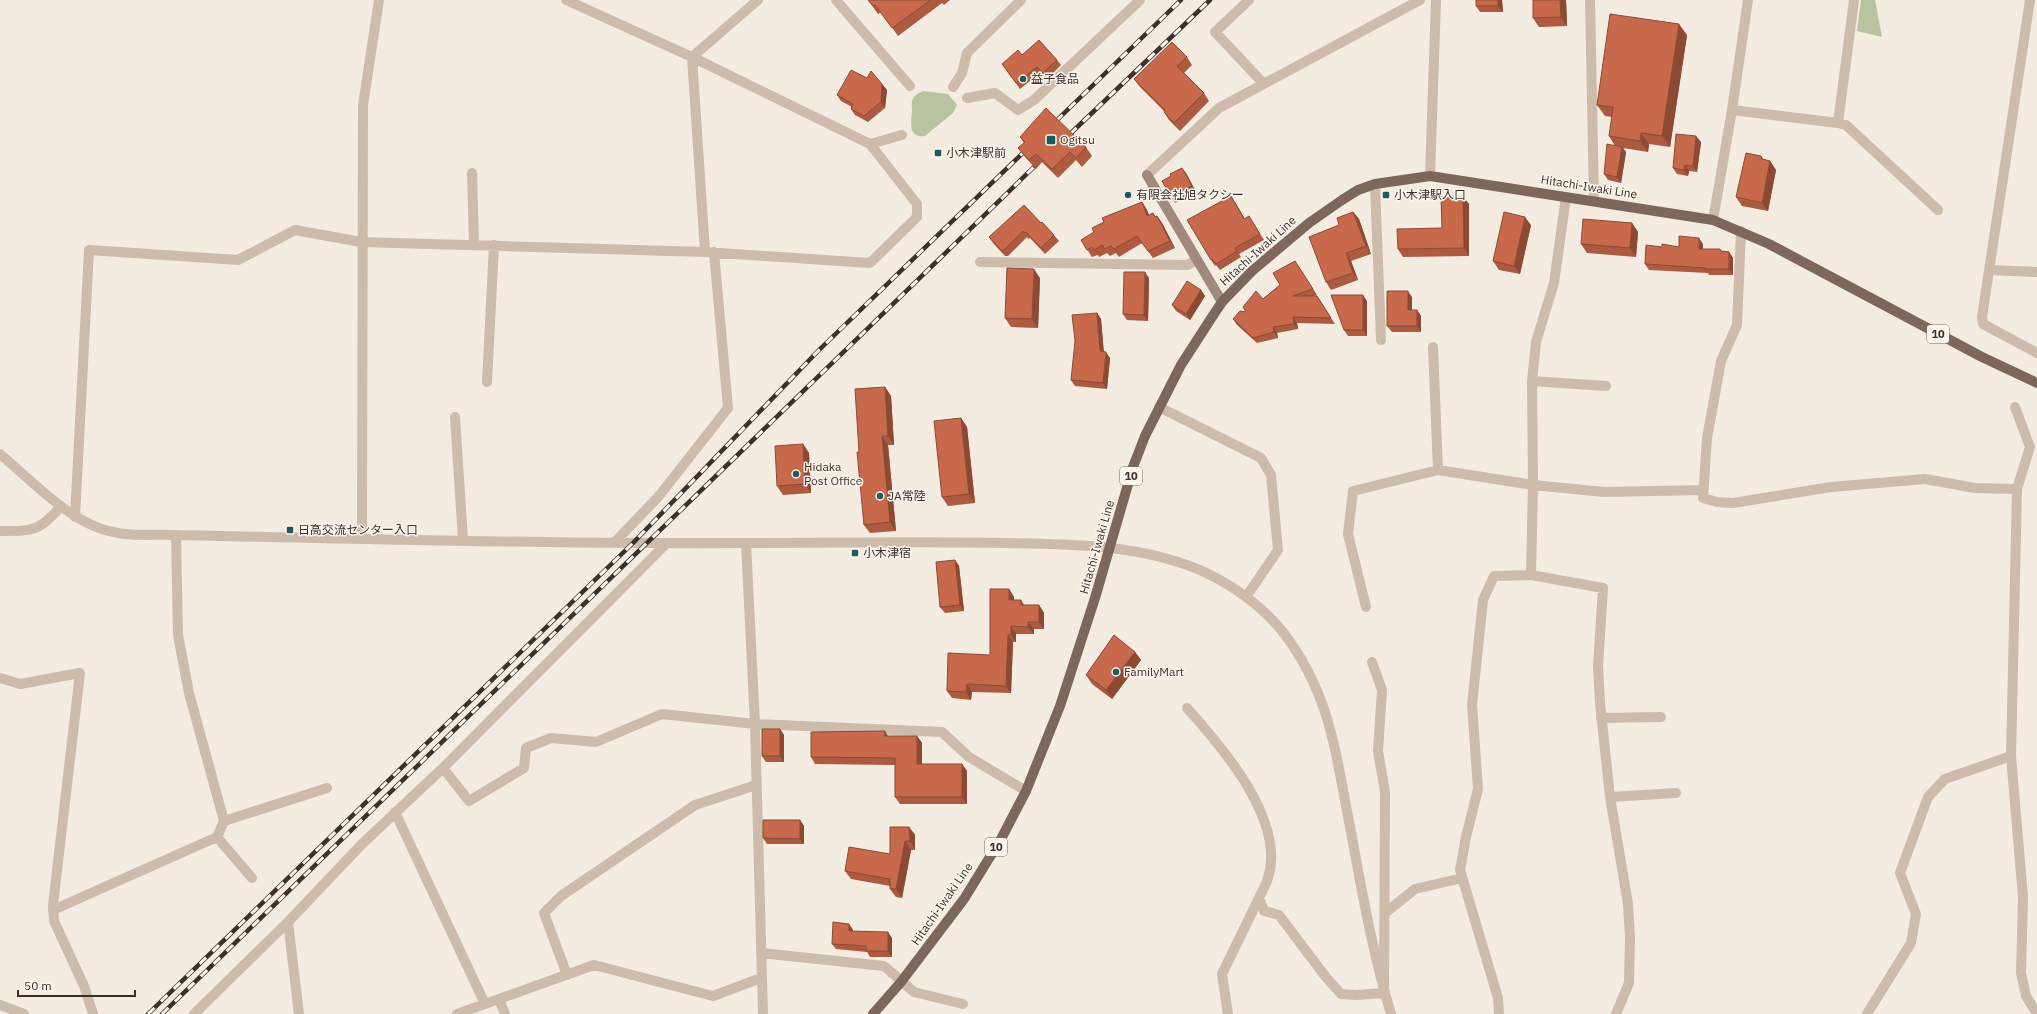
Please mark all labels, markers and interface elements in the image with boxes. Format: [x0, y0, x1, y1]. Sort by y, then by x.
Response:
place label: 益子食品 [1031, 71, 1079, 86]
marker: 益子食品 [1018, 74, 1028, 84]
place label: Ogitsu [1060, 132, 1095, 147]
marker: Ogitsu [1045, 134, 1057, 146]
place label: 小木津駅前 [946, 145, 1006, 160]
marker: 小木津駅前 [933, 148, 943, 158]
street label: Hitachi-Iwaki Line [1540, 171, 1639, 202]
place label: 有限会社旭タクシー [1136, 187, 1244, 202]
place label: 小木津駅入口 [1394, 187, 1466, 202]
marker: 有限会社旭タクシー [1123, 190, 1133, 200]
marker: 小木津駅入口 [1381, 190, 1391, 200]
street label: Hitachi-Iwaki Line [1216, 212, 1299, 289]
road number: 10 [1927, 325, 1949, 343]
place label: Hidaka Post Office [804, 459, 863, 488]
road number: 10 [1120, 467, 1142, 485]
marker: Hidaka Post Office [791, 469, 801, 479]
place label: JA常陸 [888, 488, 926, 503]
marker: JA常陸 [875, 491, 885, 501]
street label: Hitachi-Iwaki Line [1076, 498, 1117, 596]
place label: 日高交流センター入口 [298, 522, 418, 537]
marker: 日高交流センター入口 [285, 525, 295, 535]
place label: 小木津宿 [863, 545, 911, 560]
marker: 小木津宿 [850, 548, 860, 558]
place label: FamilyMart [1124, 664, 1184, 679]
marker: FamilyMart [1111, 667, 1121, 677]
road number: 10 [985, 838, 1007, 856]
street label: Hitachi-Iwaki Line [908, 859, 976, 948]
scale bar [18, 972, 135, 998]
text: 50 m [24, 978, 52, 993]

